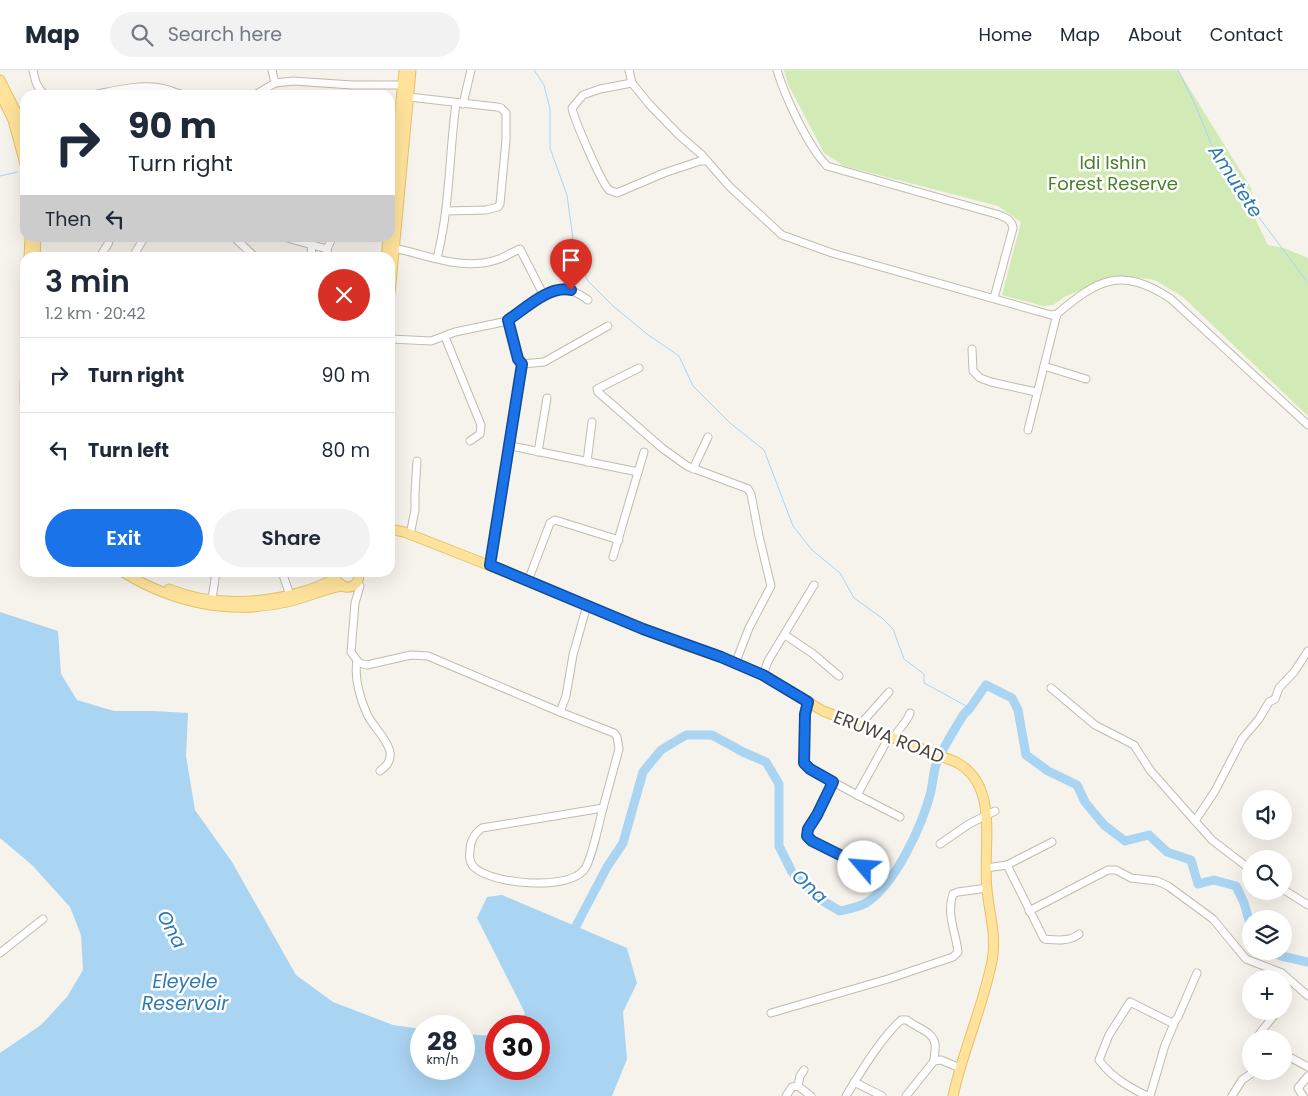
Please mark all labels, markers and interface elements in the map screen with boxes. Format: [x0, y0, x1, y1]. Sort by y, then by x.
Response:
search box [110, 12, 460, 57]
text: Map [25, 18, 80, 51]
icon: search [128, 21, 156, 49]
text: Search here [168, 21, 282, 48]
text: Home [978, 22, 1032, 47]
text: Map [1060, 22, 1100, 47]
text: About [1128, 22, 1182, 47]
text: Contact [1210, 22, 1283, 47]
text: 90 m [128, 101, 217, 150]
icon: right [45, 110, 110, 175]
water label: Amutete [1201, 139, 1269, 223]
text: Turn right [128, 148, 233, 179]
park label: Idi Ishin Forest Reserve [1048, 150, 1178, 196]
icon: left [101, 205, 129, 233]
text: Then [45, 206, 91, 233]
pin [550, 239, 592, 290]
icon: arrive [557, 246, 585, 274]
text: 3 min [45, 260, 130, 303]
button: close [318, 269, 370, 321]
text: 1.2 km · 20:42 [45, 302, 146, 325]
icon: right [45, 361, 73, 389]
text: Turn right [88, 362, 184, 389]
text: 90 m [321, 362, 370, 389]
icon: left [45, 436, 73, 464]
text: Turn left [88, 437, 169, 464]
text: 80 m [321, 437, 370, 464]
button: Exit [45, 509, 203, 567]
button: Share [213, 509, 370, 567]
street label: ERUWA ROAD [830, 704, 948, 769]
map controls [1242, 790, 1292, 1080]
button: sound [1242, 790, 1292, 840]
position arrow [837, 840, 889, 892]
button: search [1242, 850, 1292, 900]
water label: Ona [786, 863, 834, 910]
water label: Ona [150, 905, 193, 953]
button: layers [1242, 910, 1292, 960]
water label: Eleyele Reservoir [142, 968, 229, 1017]
button: + [1242, 970, 1292, 1020]
speed limit sign: 30 [485, 1015, 550, 1080]
text: 28 [427, 1024, 458, 1059]
button: − [1242, 1030, 1292, 1080]
text: km/h [427, 1051, 458, 1068]

